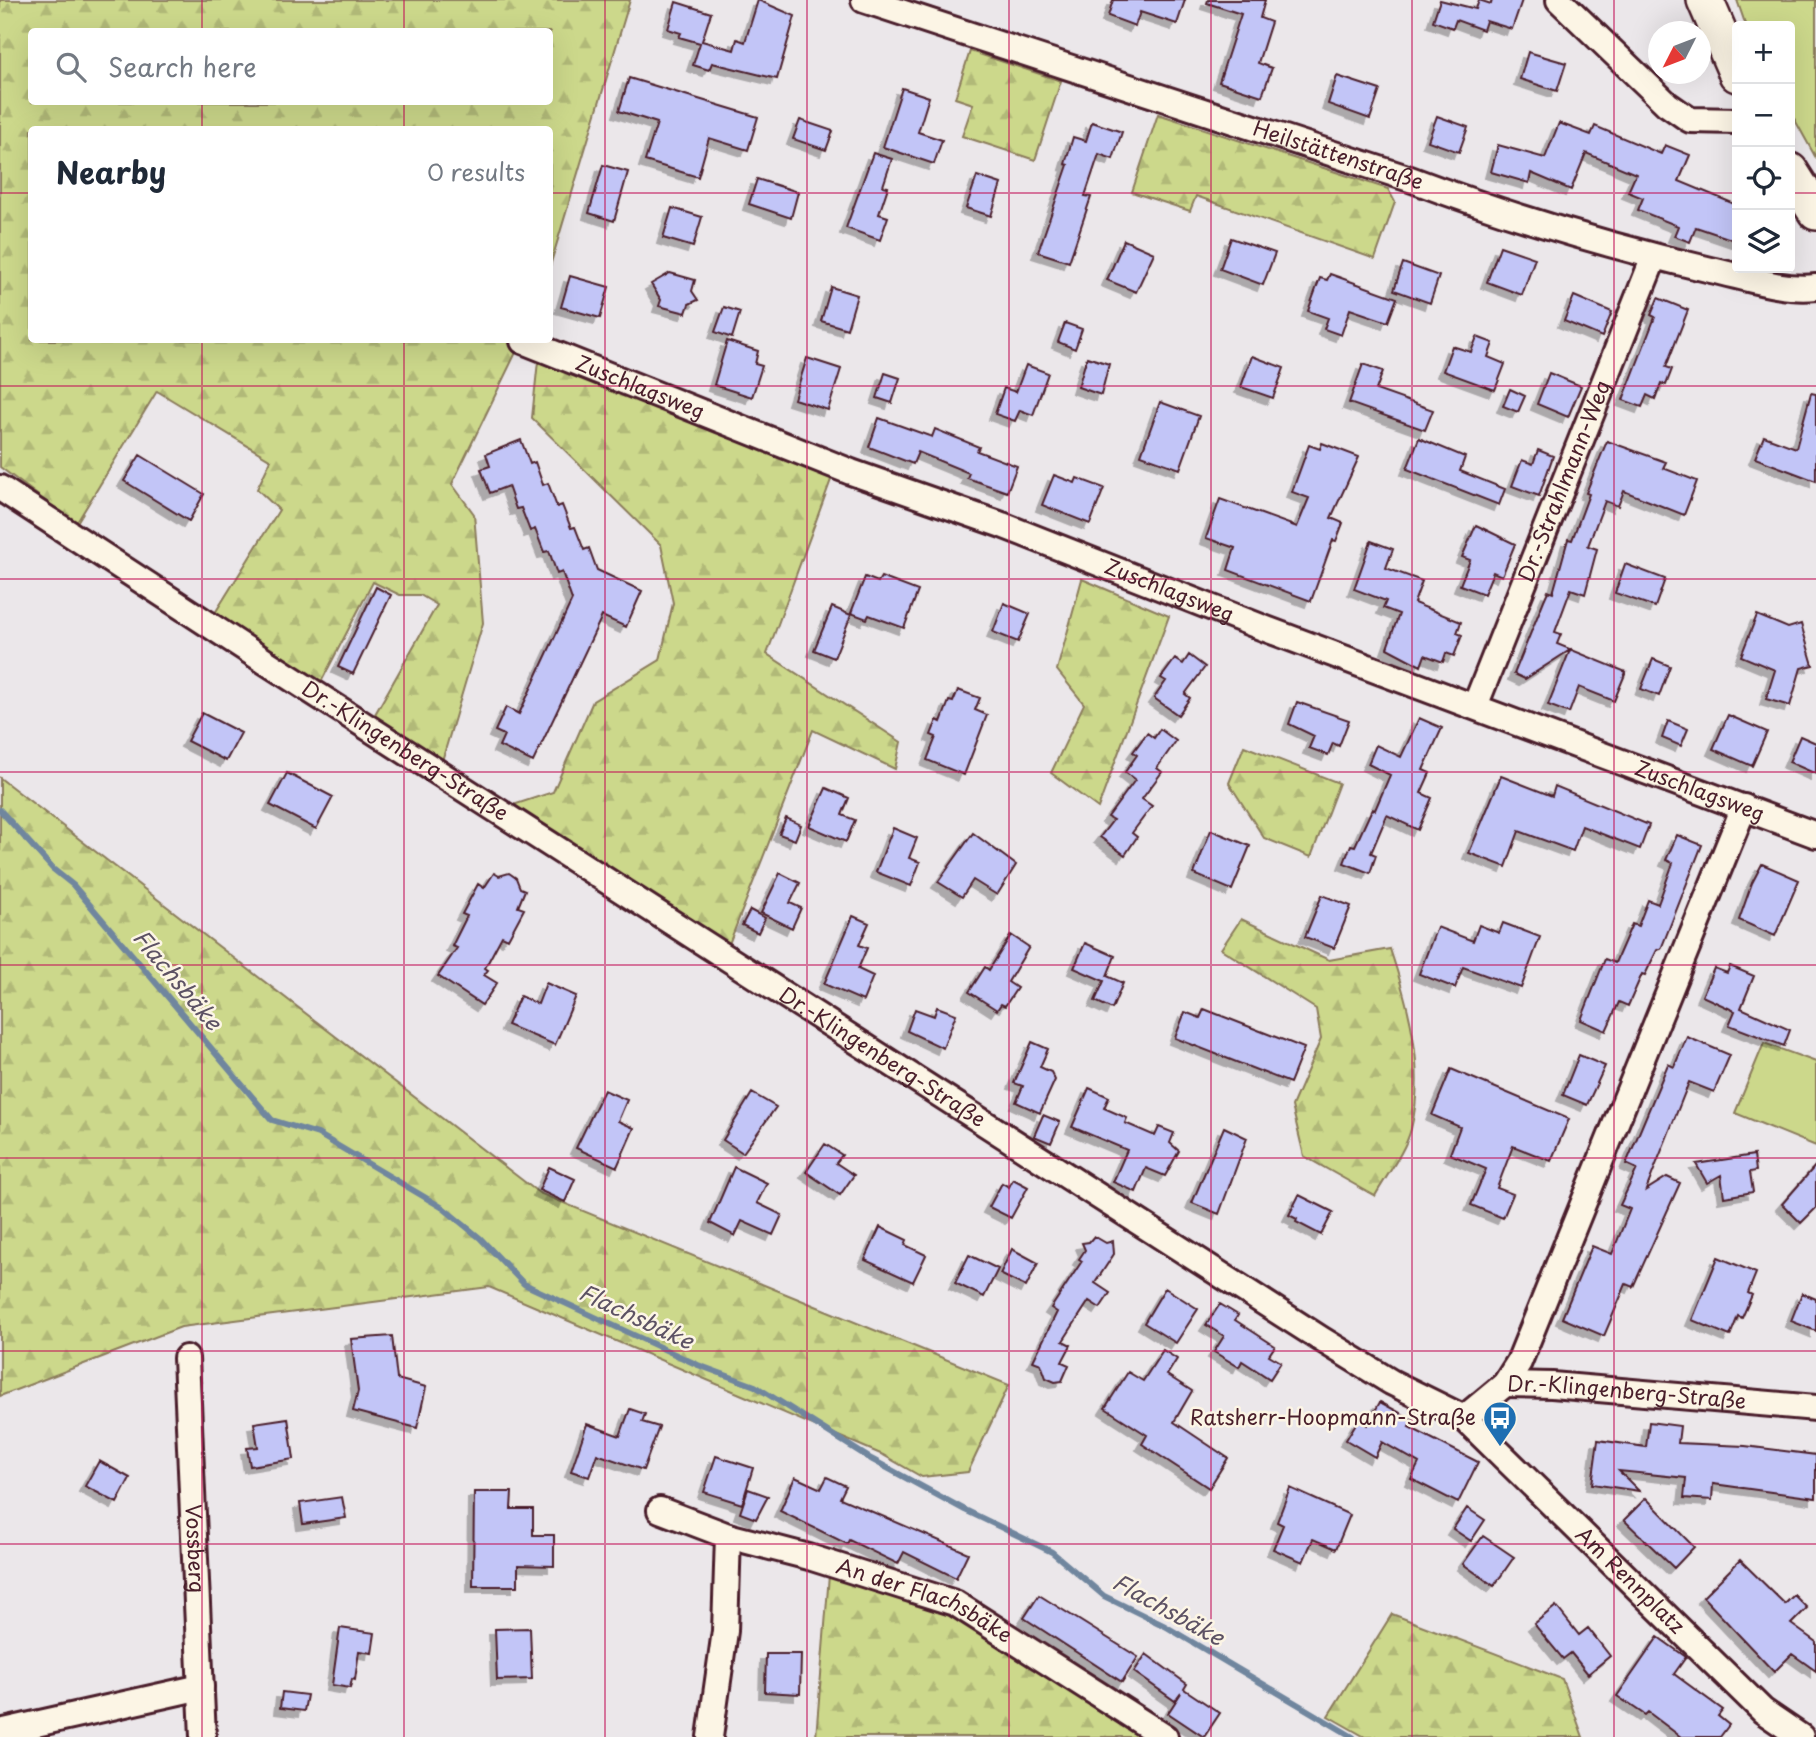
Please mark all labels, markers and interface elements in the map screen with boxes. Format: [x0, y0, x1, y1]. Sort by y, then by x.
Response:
north arrow [1648, 21, 1711, 84]
map controls [1732, 21, 1795, 273]
button: + [1732, 21, 1795, 84]
search box [28, 28, 553, 105]
text: Search here [108, 47, 257, 86]
icon: search [52, 48, 90, 86]
button: − [1732, 84, 1795, 147]
street label: Heilstättenstraße [1249, 111, 1429, 197]
button: locate [1732, 147, 1795, 210]
text: Nearby [56, 149, 166, 194]
text: 0 results [427, 154, 525, 189]
button: layers [1732, 210, 1795, 273]
street label: Zuschlagsweg [571, 346, 710, 426]
street label: Dr.-Strahlmann-Weg [1508, 375, 1617, 586]
street label: Zuschlagsweg [1101, 549, 1239, 629]
street label: Dr.-Klingenberg-Straße [297, 671, 516, 828]
street label: Zuschlagsweg [1631, 751, 1770, 828]
water label: Flachsbäke [125, 921, 232, 1039]
street label: Dr.-Klingenberg-Straße [774, 978, 993, 1134]
water label: Flachsbäke [574, 1274, 701, 1358]
street label: Dr.-Klingenberg-Straße [1507, 1366, 1748, 1416]
bus stop icon: Ratsherr-Hoopmann-Straße [1481, 1399, 1519, 1448]
place label: Ratsherr-Hoopmann-Straße [1190, 1400, 1476, 1432]
street label: Vossberg [179, 1504, 215, 1594]
street label: Am Rennplatz [1569, 1518, 1693, 1640]
street label: An der Flachsbäke [833, 1549, 1019, 1650]
water label: Flachsbäke [1107, 1564, 1232, 1655]

